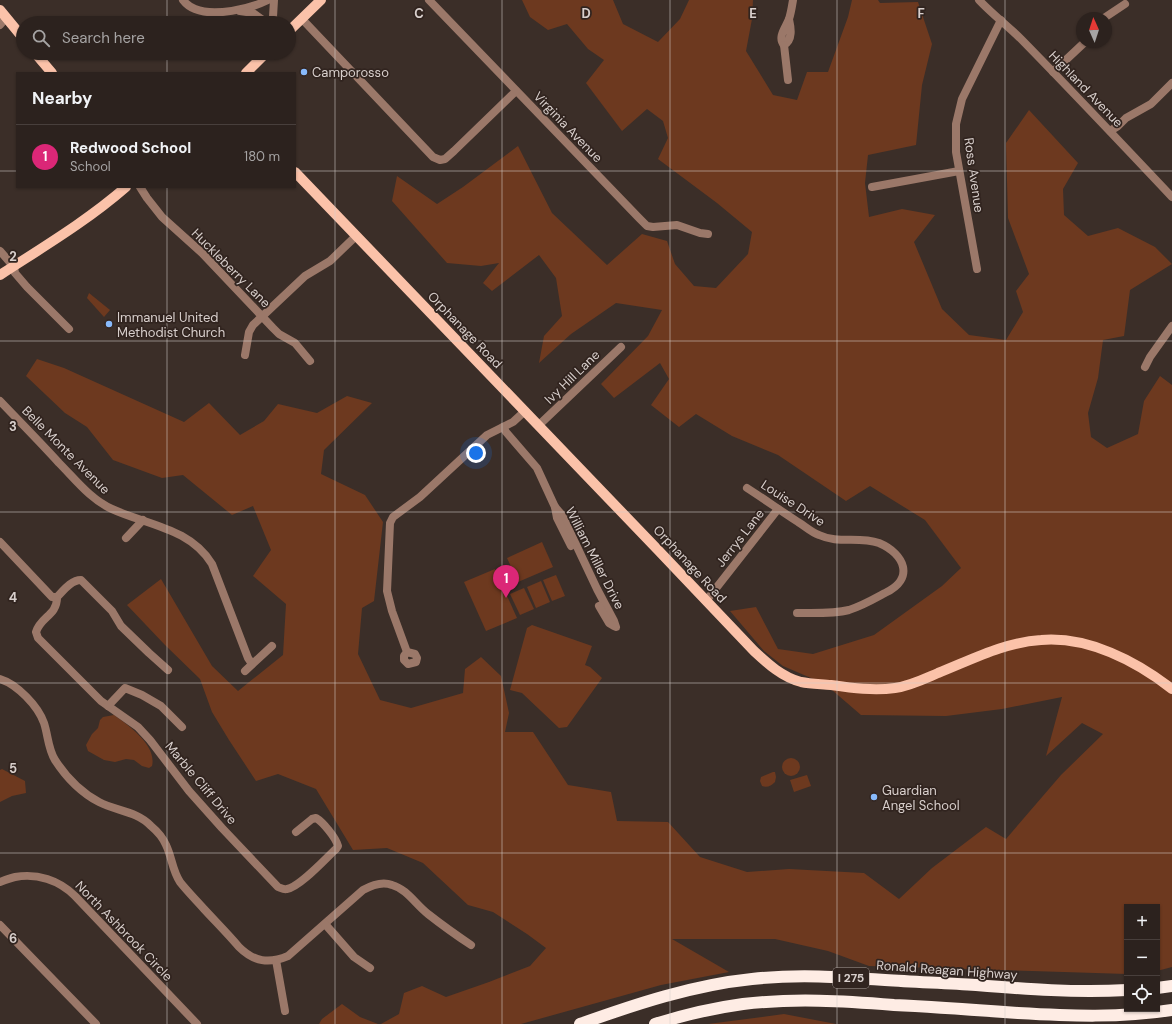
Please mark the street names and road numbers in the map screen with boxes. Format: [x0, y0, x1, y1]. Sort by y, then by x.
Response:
street label: Highland Avenue [1045, 47, 1127, 131]
street label: Virginia Avenue [530, 88, 606, 166]
street label: Ross Avenue [960, 136, 988, 214]
street label: Huckleberry Lane [188, 225, 274, 311]
street label: Orphanage Road [424, 288, 506, 372]
street label: Ivy Hill Lane [541, 346, 603, 408]
street label: Belle Monte Avenue [18, 402, 114, 498]
street label: Louise Drive [758, 476, 828, 530]
street label: William Miller Drive [562, 504, 628, 612]
street label: Jerrys Lane [712, 506, 768, 570]
street label: Orphanage Road [650, 522, 730, 606]
street label: Marble Cliff Drive [161, 738, 241, 828]
street label: North Ashbrook Circle [72, 877, 176, 985]
street label: Ronald Reagan Highway [876, 957, 1018, 983]
road number: I 275 [833, 968, 869, 988]

